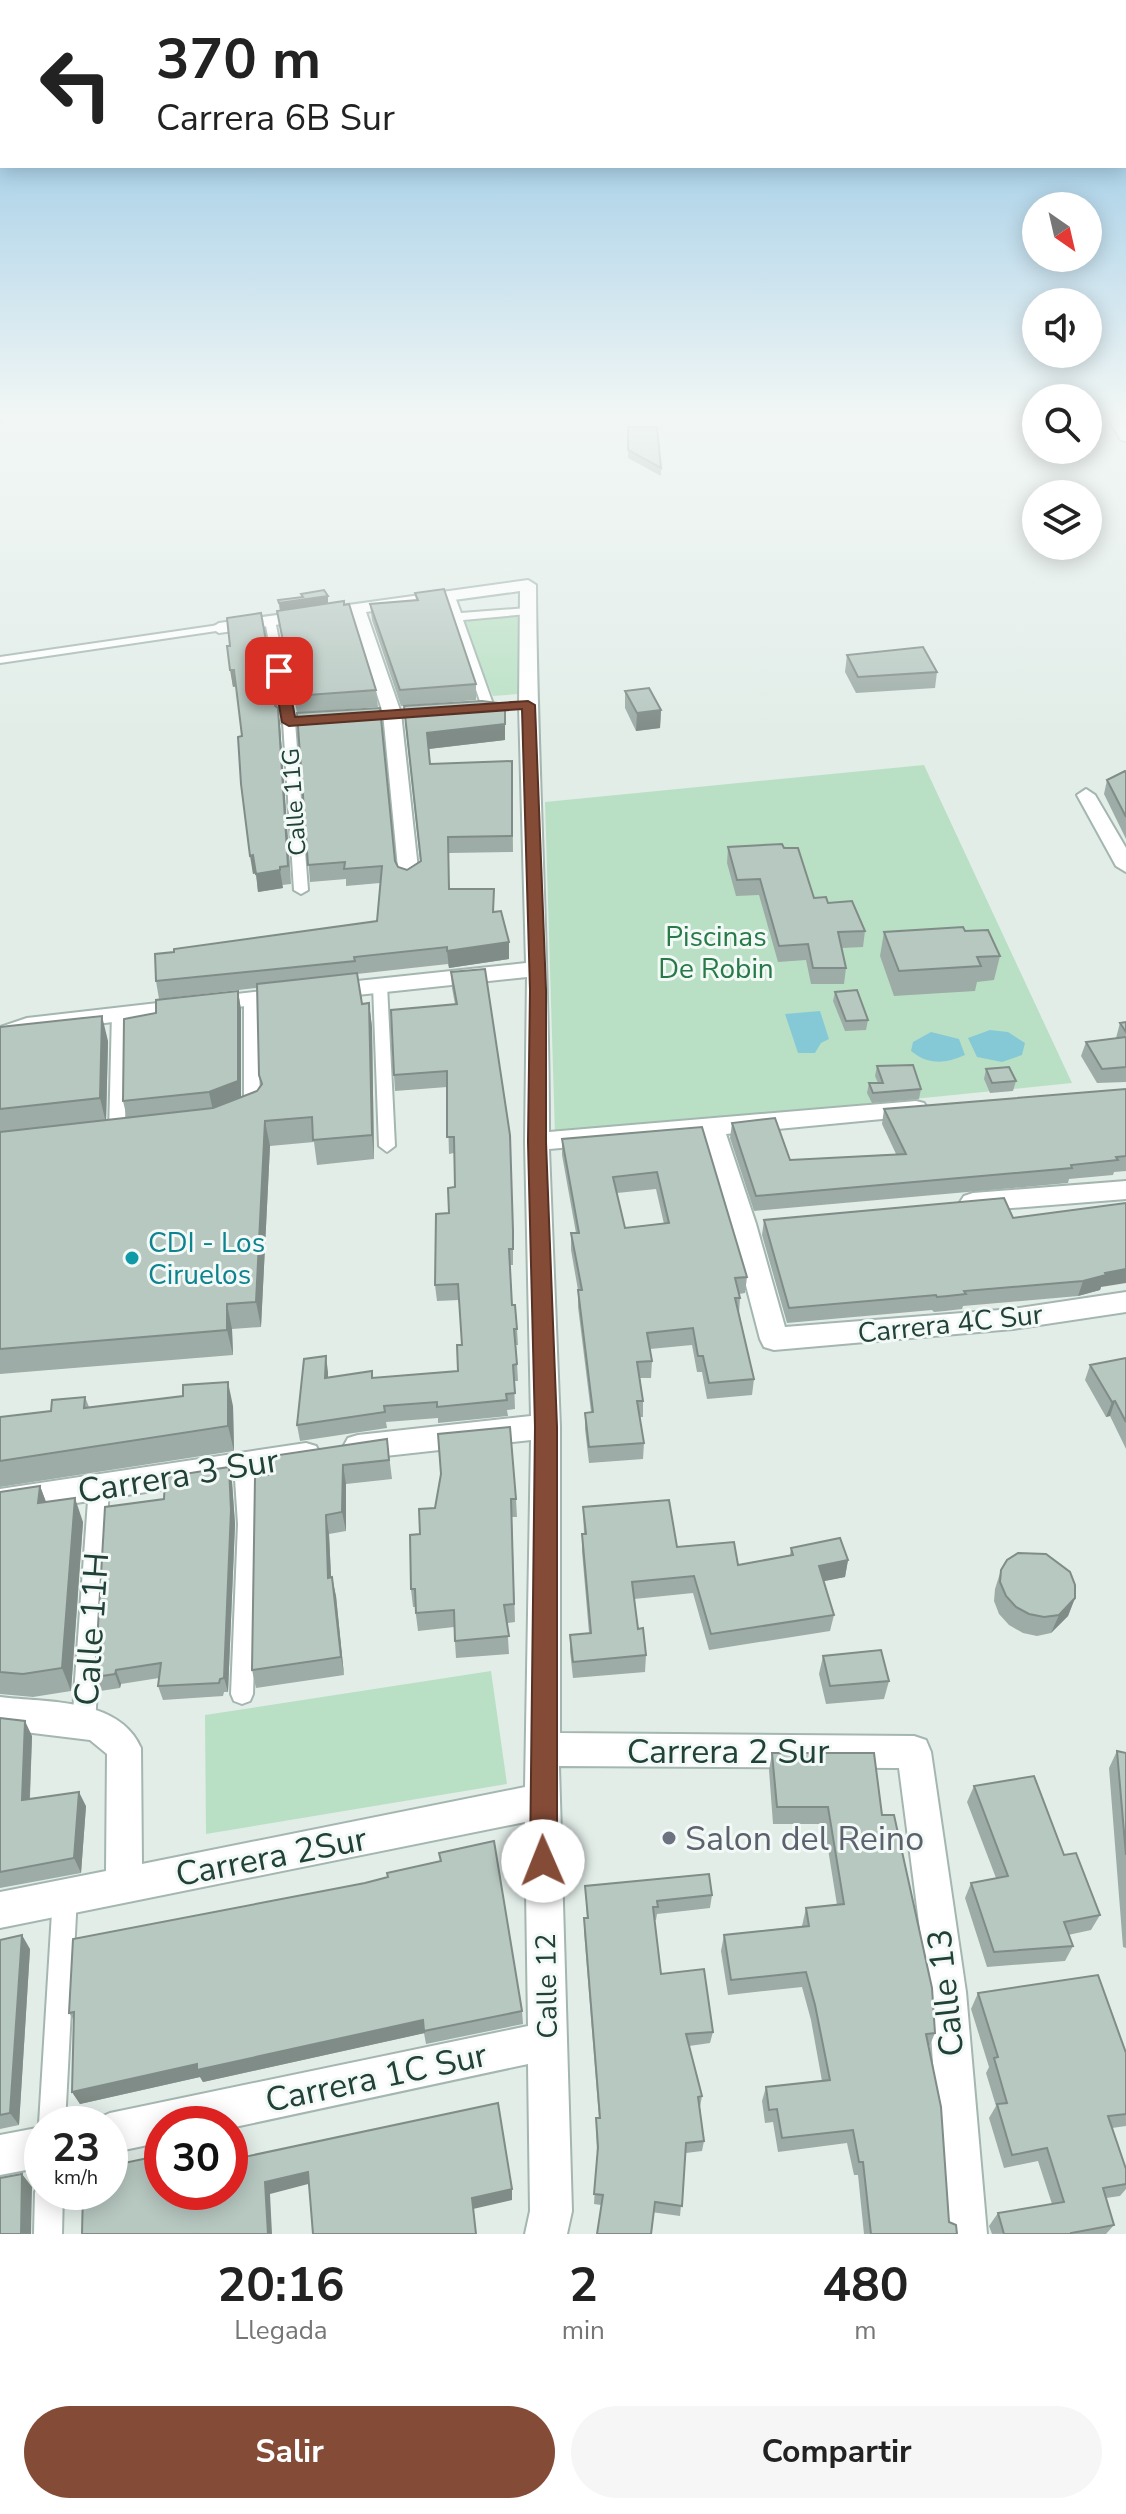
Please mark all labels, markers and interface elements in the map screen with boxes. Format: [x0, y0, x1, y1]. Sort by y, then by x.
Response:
text: 370 m [156, 21, 321, 98]
icon: left [24, 32, 128, 136]
text: Carrera 6B Sur [156, 94, 395, 143]
north arrow [1022, 192, 1102, 272]
map controls [1022, 192, 1102, 560]
button: sound [1022, 288, 1102, 368]
button: search [1022, 384, 1102, 464]
button: layers [1022, 480, 1102, 560]
pin [245, 637, 313, 705]
icon: arrive [257, 649, 301, 693]
street label: Calle 11G [274, 747, 314, 857]
park label: Piscinas De Robin [658, 918, 774, 988]
place label: CDI - Los Ciruelos [148, 1224, 265, 1294]
marker: CDI - Los Ciruelos [123, 1249, 141, 1267]
street label: Carrera 4C Sur [856, 1295, 1044, 1353]
street label: Carrera 3 Sur [74, 1437, 282, 1515]
street label: Calle 11H [64, 1551, 120, 1707]
street label: Carrera 2 Sur [627, 1729, 829, 1775]
street label: Carrera 2Sur [172, 1816, 371, 1898]
place label: Salon del Reino [685, 1816, 924, 1862]
position arrow [501, 1819, 585, 1903]
marker: Salon del Reino [660, 1829, 678, 1847]
street label: Calle 13 [916, 1927, 976, 2059]
street label: Calle 12 [527, 1933, 567, 2039]
street label: Carrera 1C Sur [261, 2032, 491, 2124]
speed limit sign: 30 [144, 2106, 248, 2210]
text: 23 [52, 2121, 100, 2175]
text: km/h [54, 2164, 98, 2191]
text: 20:16 [217, 2252, 344, 2318]
text: 2 [569, 2252, 598, 2318]
text: 480 [822, 2252, 909, 2318]
text: Llegada [234, 2313, 328, 2348]
text: min [562, 2313, 605, 2348]
text: m [854, 2313, 877, 2348]
button: Salir [24, 2406, 555, 2498]
button: Compartir [571, 2406, 1102, 2498]

